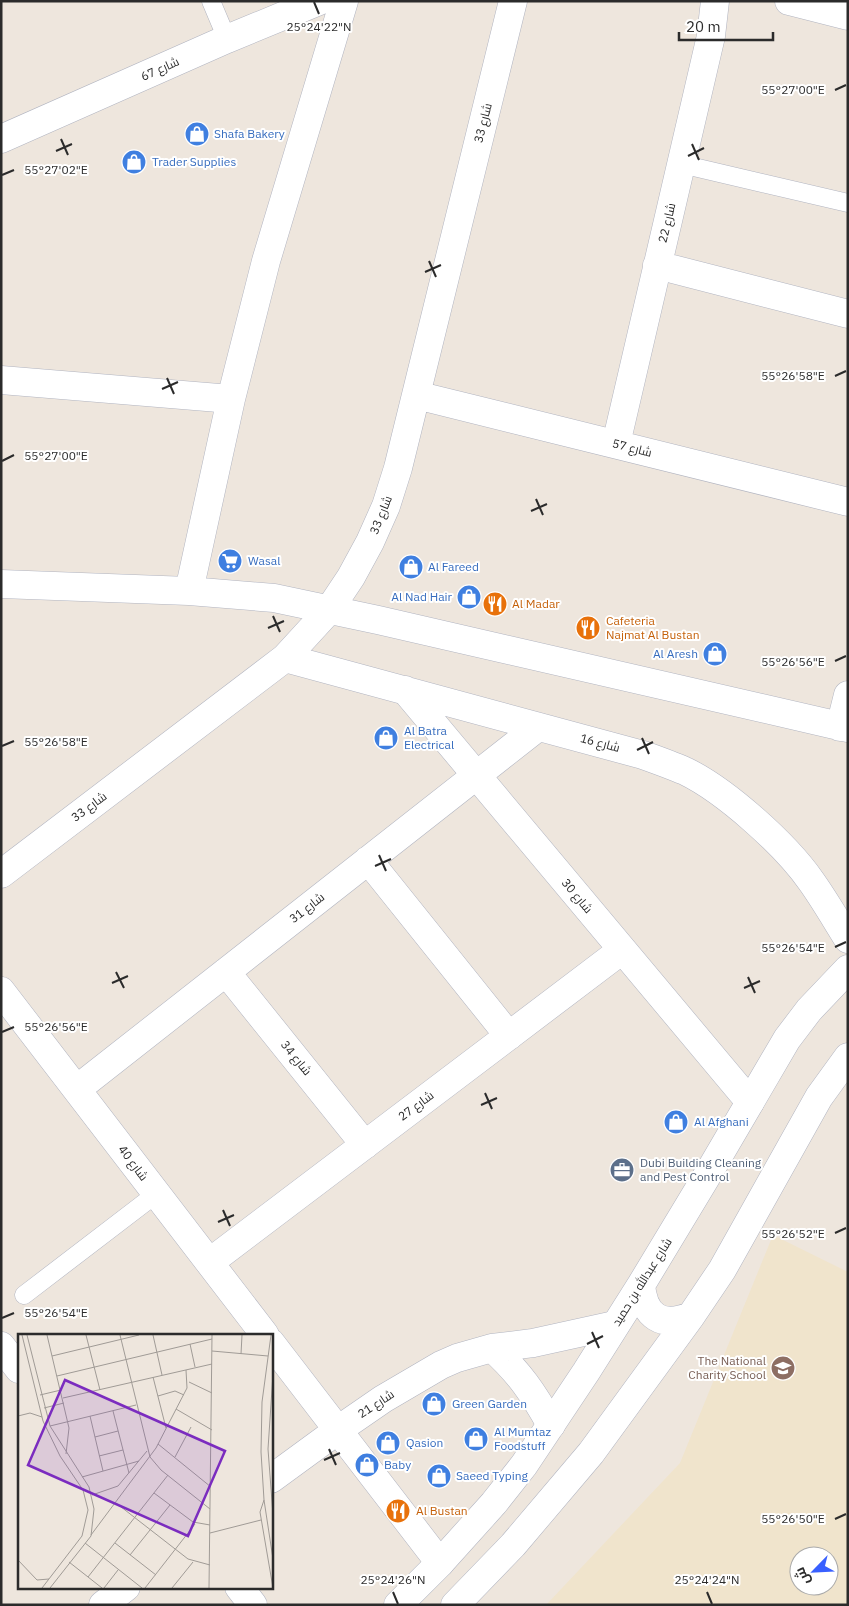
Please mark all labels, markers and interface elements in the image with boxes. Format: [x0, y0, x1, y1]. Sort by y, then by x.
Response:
scale bar [679, 10, 773, 42]
text: 20 m [686, 17, 721, 36]
text: 25°24'22"N [286, 19, 352, 34]
street label: شارع 67 [138, 53, 182, 85]
text: 55°27'00"E [761, 82, 825, 97]
street label: شارع 33 [470, 101, 496, 145]
shop icon: Shafa Bakery [184, 121, 210, 147]
place label: Shafa Bakery [214, 126, 285, 141]
shop icon: Trader Supplies [121, 149, 147, 175]
place label: Trader Supplies [152, 154, 236, 169]
text: 55°27'02"E [24, 162, 88, 177]
street label: شارع 22 [655, 201, 679, 245]
text: 55°26'58"E [761, 368, 825, 383]
street label: شارع 57 [610, 435, 654, 461]
text: 55°27'00"E [24, 448, 88, 463]
street label: شارع 33 [366, 493, 396, 537]
supermarket icon: Wasal [217, 548, 243, 574]
place label: Wasal [248, 553, 281, 568]
shop icon: Al Fareed [398, 554, 424, 580]
place label: Al Fareed [428, 559, 479, 574]
shop icon: Al Nad Hair [456, 584, 482, 610]
place label: Al Nad Hair [391, 589, 453, 604]
restaurant icon: Al Madar [482, 591, 508, 617]
place label: Al Madar [512, 596, 560, 611]
place label: Cafeteria Najmat Al Bustan [606, 613, 699, 642]
restaurant icon: Cafeteria Najmat Al Bustan [575, 615, 601, 641]
shop icon: Al Aresh [702, 641, 728, 667]
place label: Al Aresh [653, 646, 698, 661]
text: 55°26'56"E [761, 654, 825, 669]
place label: Al Batra Electrical [404, 723, 454, 752]
shop icon: Al Batra Electrical [373, 725, 399, 751]
street label: شارع 16 [578, 730, 622, 756]
text: 55°26'58"E [24, 734, 88, 749]
street label: شارع 33 [68, 788, 110, 826]
street label: شارع 30 [558, 875, 596, 917]
street label: شارع 31 [286, 889, 328, 927]
text: 55°26'54"E [761, 940, 825, 955]
text: 55°26'56"E [24, 1019, 88, 1034]
street label: شارع 34 [277, 1037, 315, 1079]
street label: شارع 27 [395, 1087, 437, 1125]
shop icon: Al Afghani [663, 1109, 689, 1135]
place label: Al Afghani [694, 1114, 749, 1129]
street label: شارع 40 [114, 1142, 152, 1184]
place label: Dubi Building Cleaning and Pest Control [640, 1155, 762, 1184]
office icon: Dubi Building Cleaning and Pest Control [609, 1157, 635, 1183]
text: 55°26'52"E [761, 1226, 825, 1241]
street label: شارع عبدالله بن حميد [608, 1235, 676, 1329]
text: 55°26'54"E [24, 1305, 88, 1320]
inset map [18, 1334, 272, 1588]
place label: The National Charity School [688, 1353, 766, 1382]
school or university icon: The National Charity School [770, 1355, 796, 1381]
street label: شارع 21 [355, 1386, 397, 1422]
shop icon: Green Garden [421, 1391, 447, 1417]
place label: Green Garden [452, 1396, 527, 1411]
place label: Al Mumtaz Foodstuff [494, 1424, 551, 1453]
shop icon: Al Mumtaz Foodstuff [463, 1426, 489, 1452]
shop icon: Qasion [375, 1430, 401, 1456]
place label: Qasion [406, 1435, 443, 1450]
shop icon: Baby [354, 1452, 380, 1478]
place label: Baby [384, 1457, 411, 1472]
shop icon: Saeed Typing [426, 1463, 452, 1489]
place label: Saeed Typing [456, 1468, 528, 1483]
restaurant icon: Al Bustan [385, 1498, 411, 1524]
place label: Al Bustan [416, 1503, 468, 1518]
text: 55°26'50"E [761, 1511, 825, 1526]
north arrow [789, 1546, 839, 1596]
text: ش [790, 1564, 814, 1588]
text: 25°24'26"N [360, 1572, 426, 1587]
text: 25°24'24"N [674, 1572, 740, 1587]

